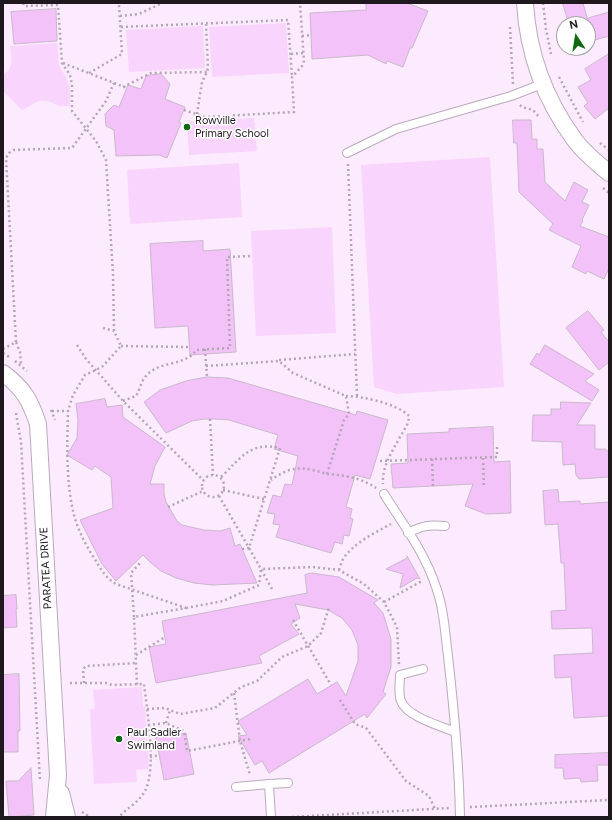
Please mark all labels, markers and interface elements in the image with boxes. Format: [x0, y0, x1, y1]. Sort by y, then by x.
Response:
north arrow [556, 16, 596, 56]
text: N [568, 18, 579, 32]
place label: Rowville Primary School [195, 114, 269, 140]
marker: Rowville Primary School [182, 122, 192, 132]
street label: PARATEA DRIVE [37, 527, 55, 609]
place label: Paul Sadler Swimland [127, 726, 181, 752]
marker: Paul Sadler Swimland [114, 734, 124, 744]

